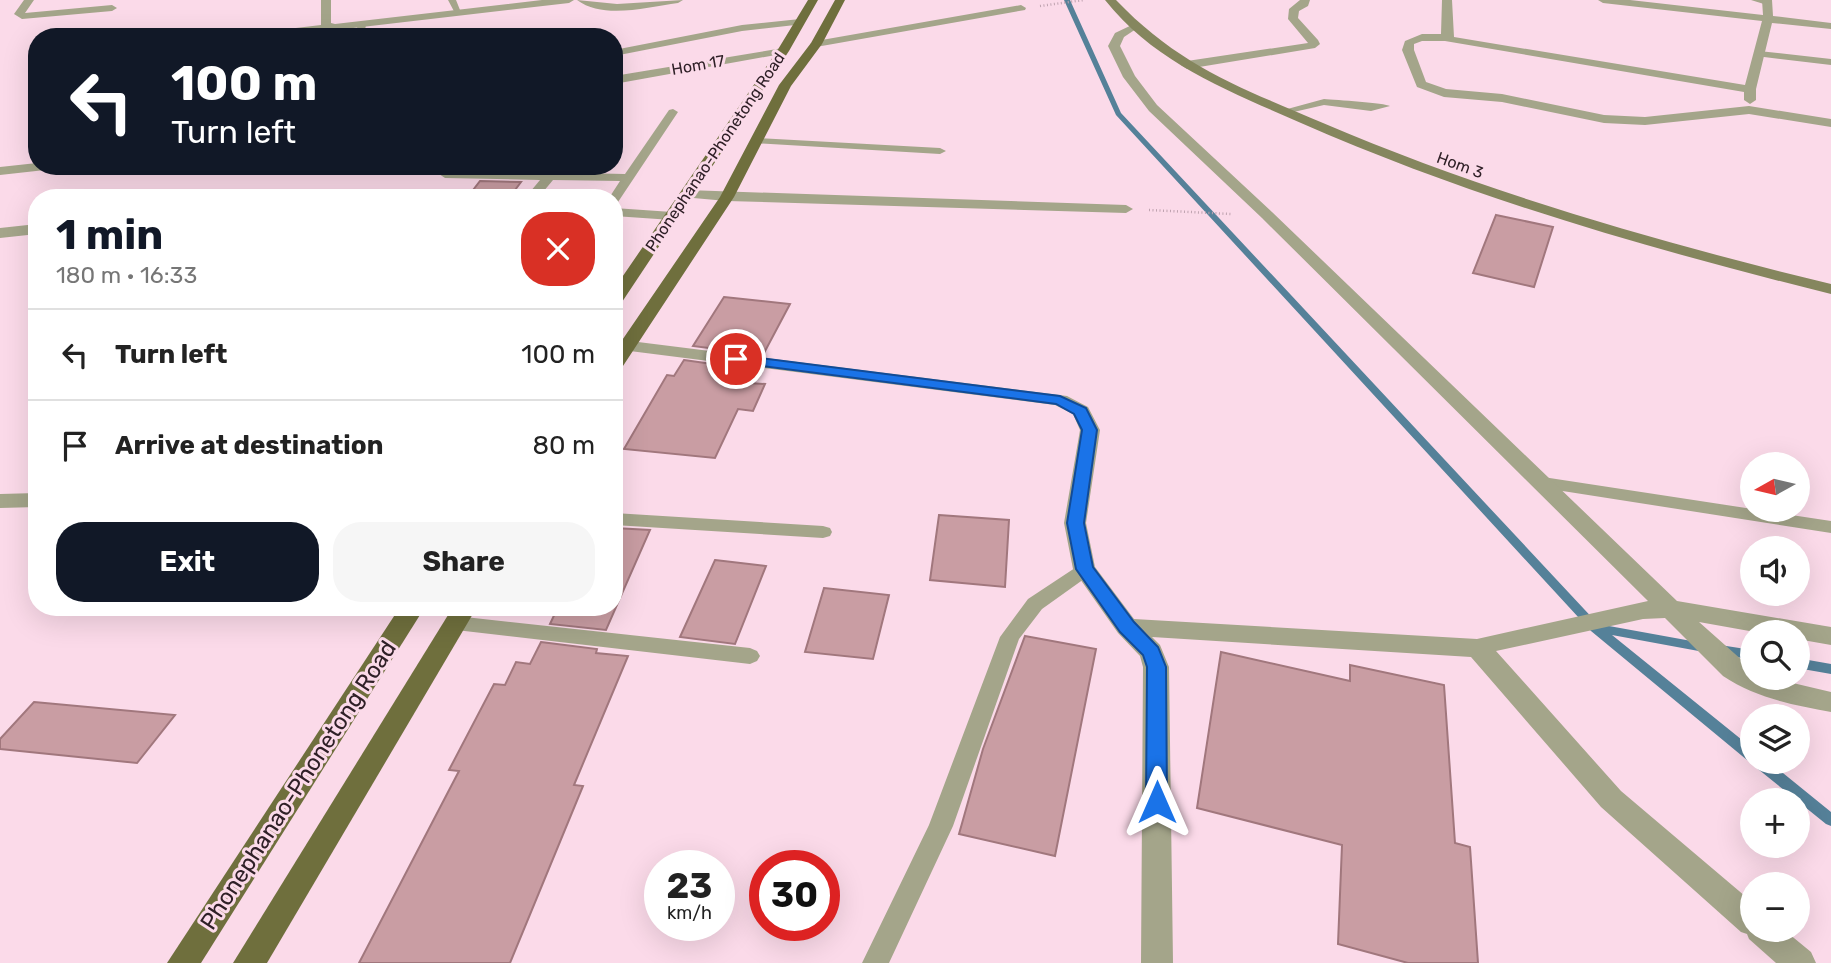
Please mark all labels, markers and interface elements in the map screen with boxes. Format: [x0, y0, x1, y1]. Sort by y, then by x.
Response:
street label: Phonephanao-Phonetong Road [641, 49, 789, 255]
street label: Hom 17 [670, 51, 726, 79]
text: 100 m [171, 54, 317, 112]
icon: left [56, 56, 147, 147]
text: Turn left [171, 113, 296, 151]
street label: Hom 3 [1434, 148, 1486, 182]
text: 1 min [56, 210, 163, 260]
button: close [521, 212, 595, 286]
text: 180 m · 16:33 [56, 261, 197, 289]
pin [706, 329, 766, 389]
icon: left [56, 336, 94, 374]
text: Turn left [115, 339, 227, 370]
text: 100 m [521, 339, 595, 370]
icon: arrive [717, 340, 755, 378]
icon: arrive [56, 427, 94, 465]
text: Arrive at destination [115, 430, 383, 461]
text: 80 m [532, 430, 595, 461]
north arrow [1740, 452, 1810, 522]
map controls [1740, 452, 1810, 942]
button: Exit [56, 522, 319, 602]
button: Share [333, 522, 595, 602]
button: sound [1740, 536, 1810, 606]
button: search [1740, 620, 1810, 690]
street label: Phonephanao-Phonetong Road [194, 635, 402, 935]
button: layers [1740, 704, 1810, 774]
position arrow [1120, 765, 1194, 839]
button: + [1740, 788, 1810, 858]
speed limit sign: 30 [749, 850, 840, 941]
text: 23 [667, 865, 712, 907]
button: − [1740, 872, 1810, 942]
text: km/h [667, 902, 712, 924]

